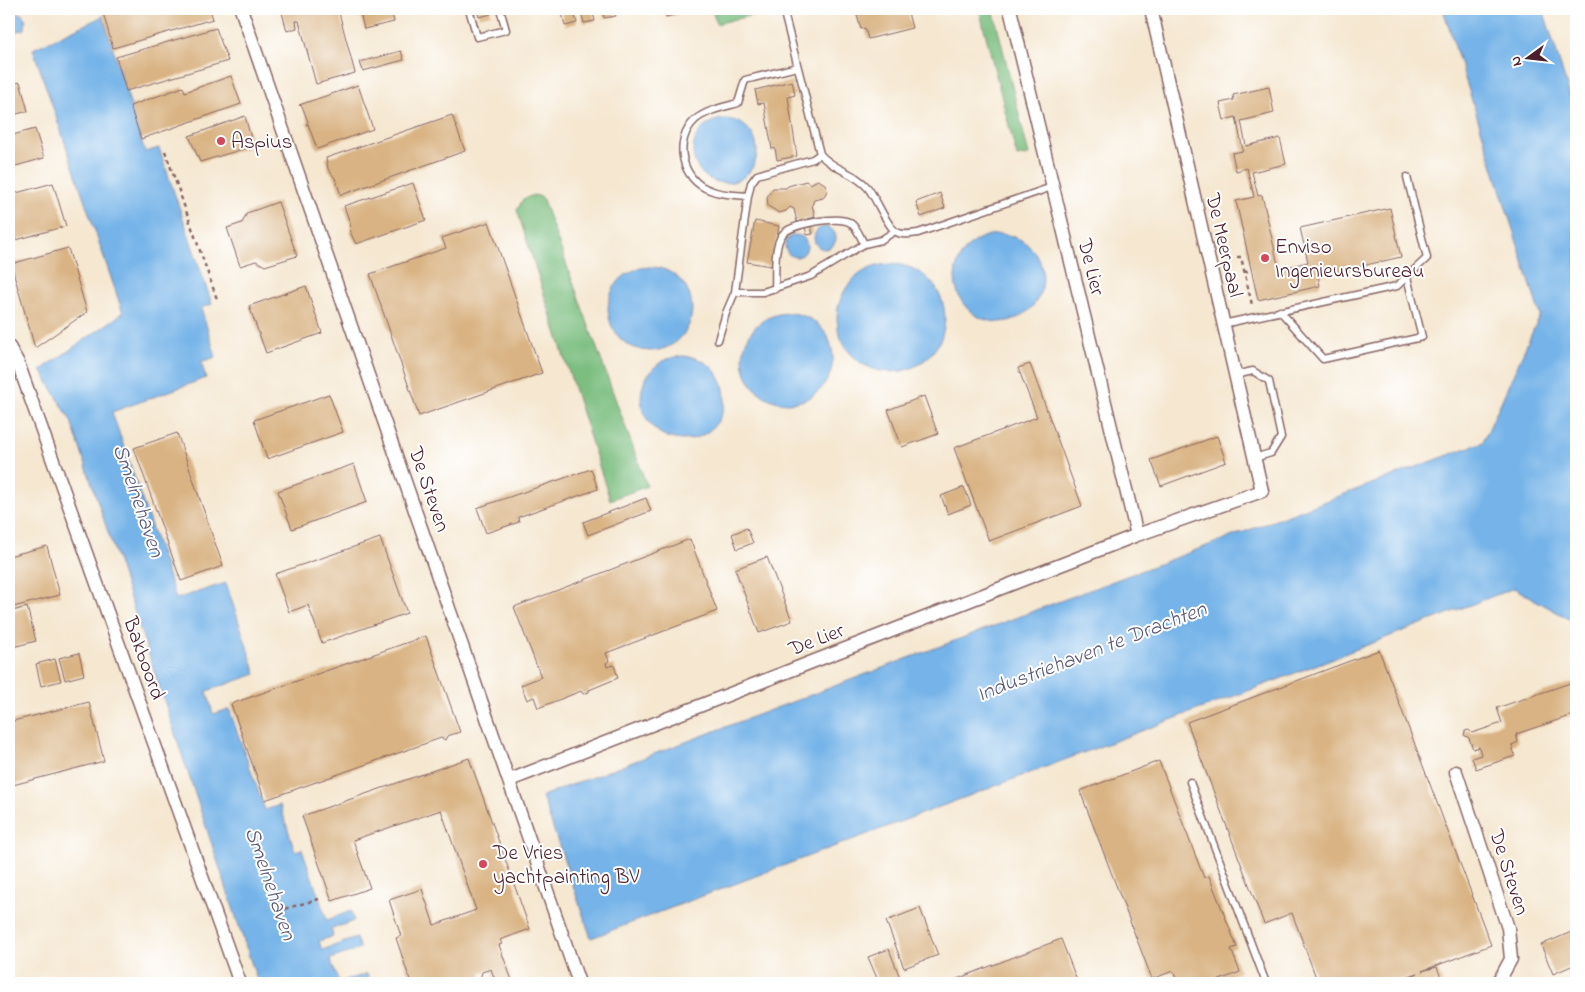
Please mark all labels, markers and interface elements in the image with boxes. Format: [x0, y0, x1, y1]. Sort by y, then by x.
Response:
north arrow [1502, 32, 1552, 82]
text: N [1506, 54, 1528, 68]
place label: Aspius [231, 128, 292, 158]
marker: Aspius [215, 135, 227, 147]
street label: De Meerpaal [1196, 190, 1250, 300]
place label: Enviso Ingenieursbureau [1275, 233, 1424, 289]
street label: De Lier [1068, 235, 1112, 299]
marker: Enviso Ingenieursbureau [1259, 252, 1271, 264]
water label: Smelnehaven [103, 440, 172, 563]
street label: De Steven [399, 442, 457, 536]
water label: Industriehaven te Drachten [973, 594, 1213, 711]
street label: Bakboord [114, 612, 172, 704]
street label: De Lier [784, 616, 849, 666]
water label: Smelnehaven [235, 823, 304, 946]
street label: De Steven [1480, 825, 1536, 919]
place label: De Vries yachtpainting BV [492, 839, 639, 895]
marker: De Vries yachtpainting BV [477, 858, 489, 870]

